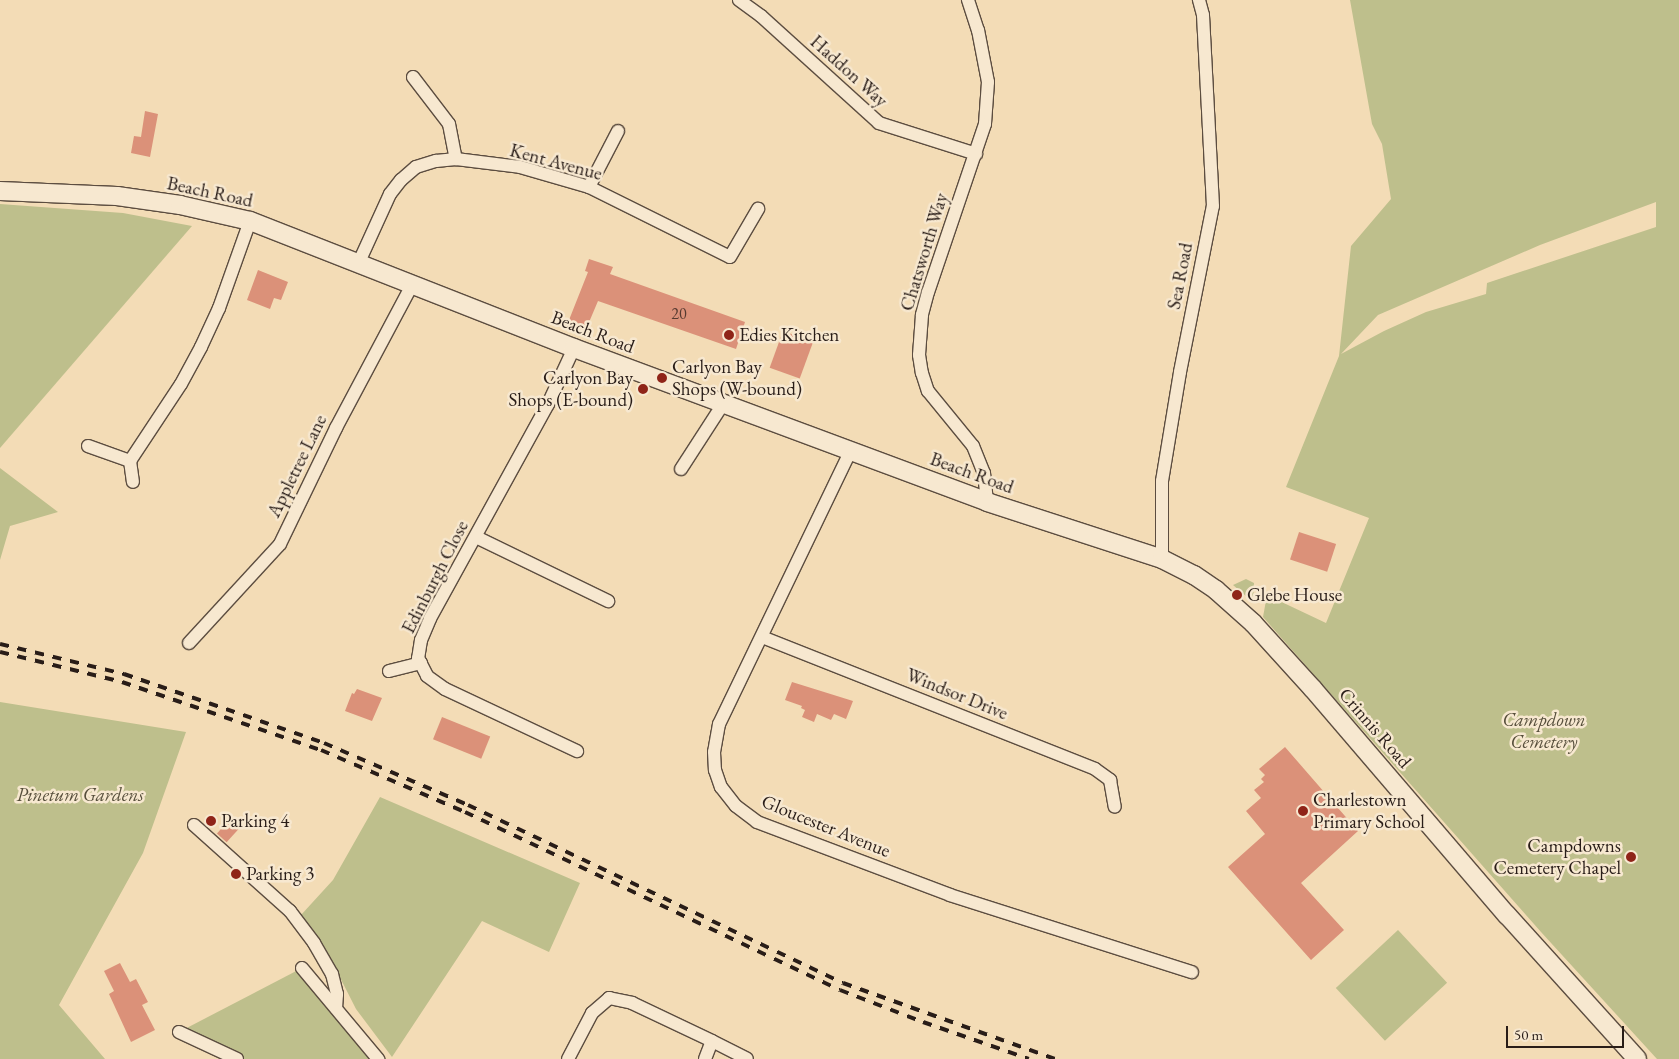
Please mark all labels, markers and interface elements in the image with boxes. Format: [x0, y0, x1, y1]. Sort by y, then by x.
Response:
street label: Haddon Way [805, 30, 893, 112]
street label: Kent Avenue [507, 139, 605, 185]
street label: Beach Road [165, 172, 255, 212]
street label: Chatsworth Way [895, 190, 953, 314]
street label: Sea Road [1162, 241, 1198, 311]
house number: 20 [671, 304, 687, 324]
street label: Beach Road [548, 306, 638, 358]
place label: Edies Kitchen [739, 324, 839, 346]
marker: Edies Kitchen [723, 329, 735, 341]
place label: Carlyon Bay Shops (W-bound) [672, 356, 802, 400]
place label: Carlyon Bay Shops (E-bound) [508, 367, 633, 411]
marker: Carlyon Bay Shops (W-bound) [656, 372, 668, 384]
marker: Carlyon Bay Shops (E-bound) [637, 383, 649, 395]
street label: Appletree Lane [262, 411, 332, 521]
street label: Beach Road [927, 447, 1017, 499]
street label: Edinburgh Close [397, 517, 473, 637]
place label: Glebe House [1247, 584, 1342, 606]
marker: Glebe House [1231, 589, 1243, 601]
street label: Windsor Drive [903, 663, 1011, 725]
street label: Crinnis Road [1334, 683, 1416, 773]
park label: Campdown Cemetery [1502, 709, 1586, 753]
park label: Pinetum Gardens [16, 784, 144, 806]
place label: Charlestown Primary School [1313, 789, 1425, 833]
street label: Gloucester Avenue [758, 790, 894, 862]
marker: Charlestown Primary School [1297, 805, 1309, 817]
place label: Parking 4 [221, 810, 289, 832]
marker: Parking 4 [205, 815, 217, 827]
place label: Campdowns Cemetery Chapel [1493, 835, 1621, 879]
marker: Campdowns Cemetery Chapel [1625, 851, 1637, 863]
place label: Parking 3 [246, 863, 314, 885]
marker: Parking 3 [230, 868, 242, 880]
scale bar [1509, 1016, 1626, 1048]
text: 50 m [1514, 1025, 1543, 1044]

